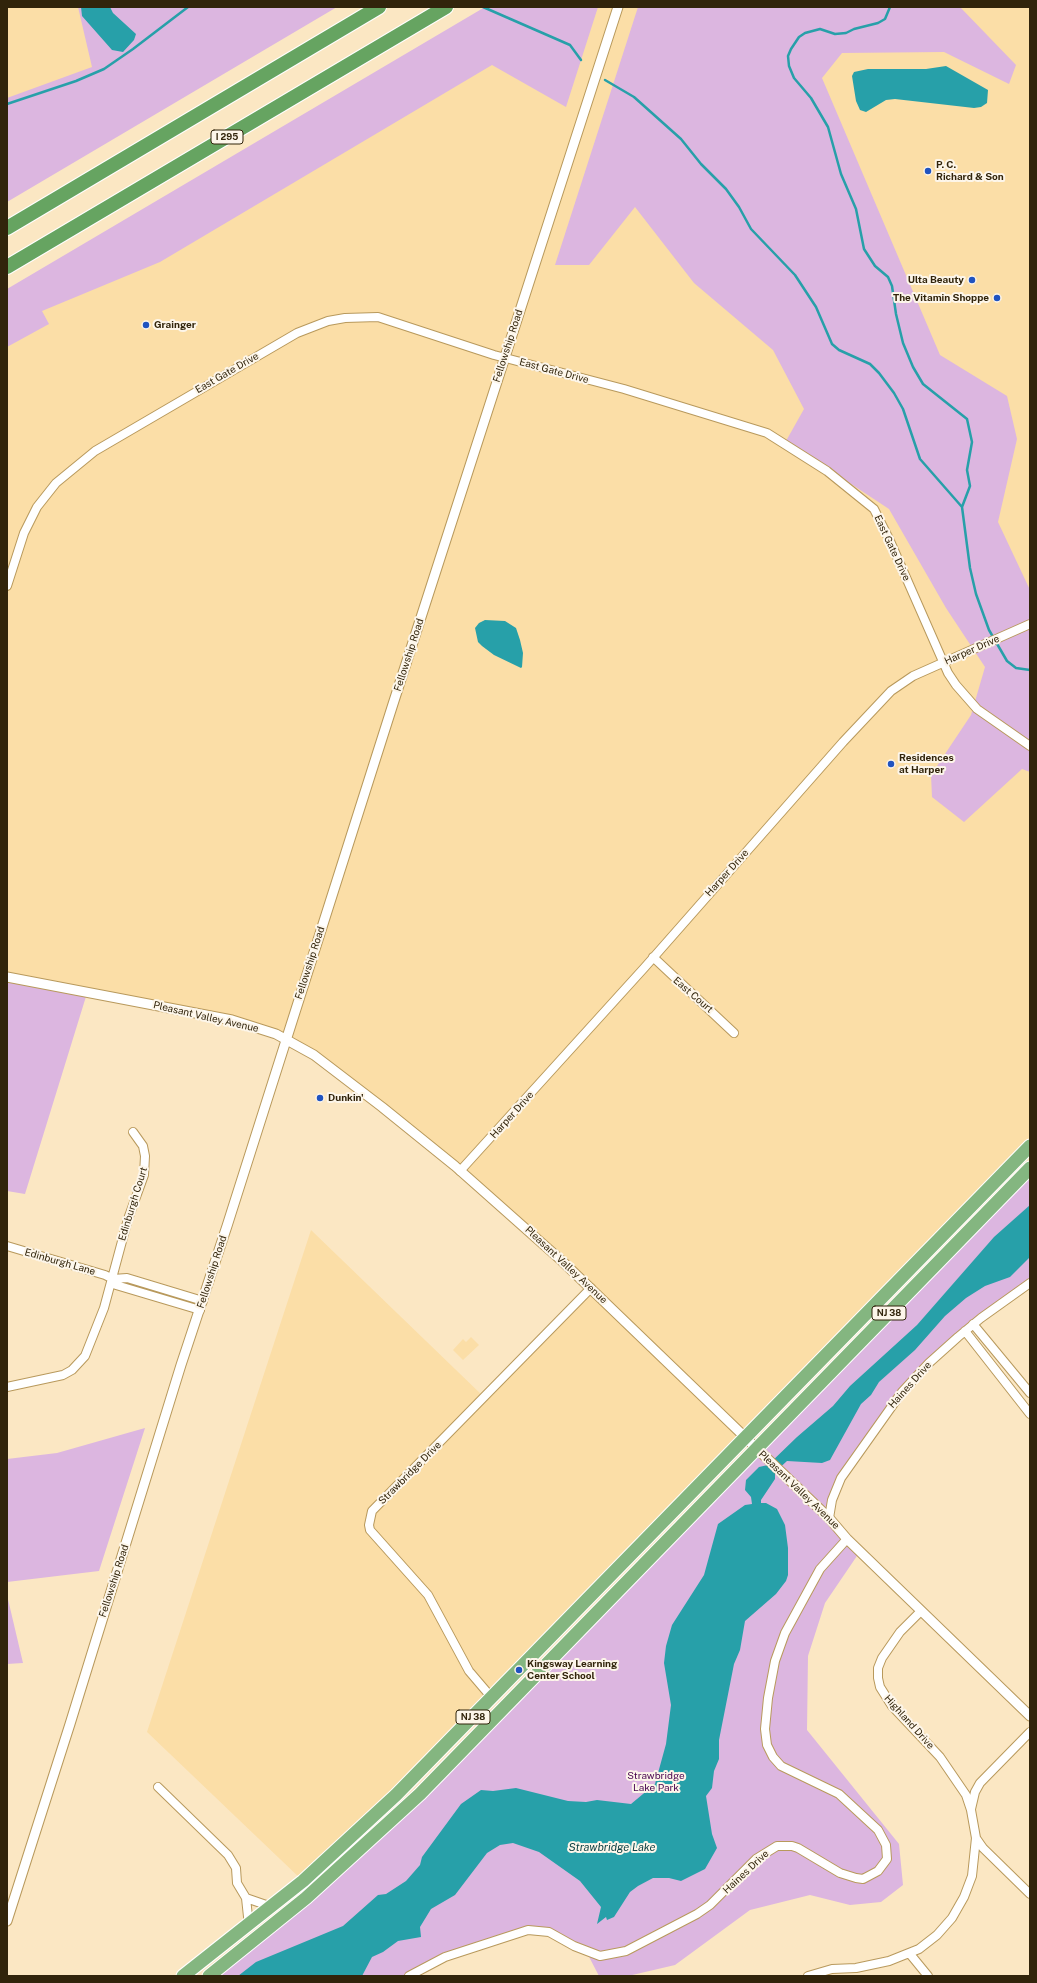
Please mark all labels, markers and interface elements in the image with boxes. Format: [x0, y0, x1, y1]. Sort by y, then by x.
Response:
road number: I 295 [211, 130, 243, 144]
place label: P. C. Richard & Son [936, 159, 1004, 182]
marker: P. C. Richard & Son [923, 166, 933, 176]
place label: Ulta Beauty [908, 274, 964, 286]
marker: Ulta Beauty [967, 275, 977, 285]
place label: The Vitamin Shoppe [893, 292, 989, 304]
marker: The Vitamin Shoppe [992, 293, 1002, 303]
street label: Fellowship Road [491, 308, 525, 384]
place label: Grainger [154, 319, 196, 331]
marker: Grainger [141, 320, 151, 330]
street label: East Gate Drive [193, 350, 261, 396]
street label: East Gate Drive [518, 356, 590, 386]
street label: East Gate Drive [871, 513, 913, 583]
street label: Fellowship Road [392, 617, 426, 693]
street label: Harper Drive [943, 633, 1001, 667]
place label: Residences at Harper [899, 752, 954, 776]
marker: Residences at Harper [886, 759, 896, 769]
street label: Harper Drive [703, 847, 751, 899]
street label: Fellowship Road [293, 925, 327, 1001]
street label: East Court [671, 974, 715, 1016]
street label: Pleasant Valley Avenue [152, 999, 260, 1035]
street label: Harper Drive [488, 1089, 536, 1141]
place label: Dunkin' [328, 1092, 364, 1104]
marker: Dunkin' [315, 1093, 325, 1103]
street label: Edinburgh Court [116, 1166, 150, 1242]
street label: Pleasant Valley Avenue [522, 1224, 610, 1306]
street label: Fellowship Road [195, 1234, 229, 1310]
street label: Edinburgh Lane [23, 1246, 97, 1278]
road number: NJ 38 [872, 1306, 906, 1320]
street label: Haines Drive [886, 1359, 934, 1411]
street label: Strawbridge Drive [376, 1439, 444, 1507]
street label: Pleasant Valley Avenue [756, 1448, 842, 1532]
street label: Fellowship Road [97, 1543, 131, 1619]
place label: Kingsway Learning Center School [527, 1658, 617, 1682]
marker: Kingsway Learning Center School [514, 1665, 524, 1675]
street label: Highland Drive [882, 1692, 936, 1752]
road number: NJ 38 [456, 1710, 490, 1724]
park label: Strawbridge Lake Park [627, 1770, 685, 1794]
water label: Strawbridge Lake [569, 1841, 655, 1855]
street label: Haines Drive [721, 1848, 771, 1896]

